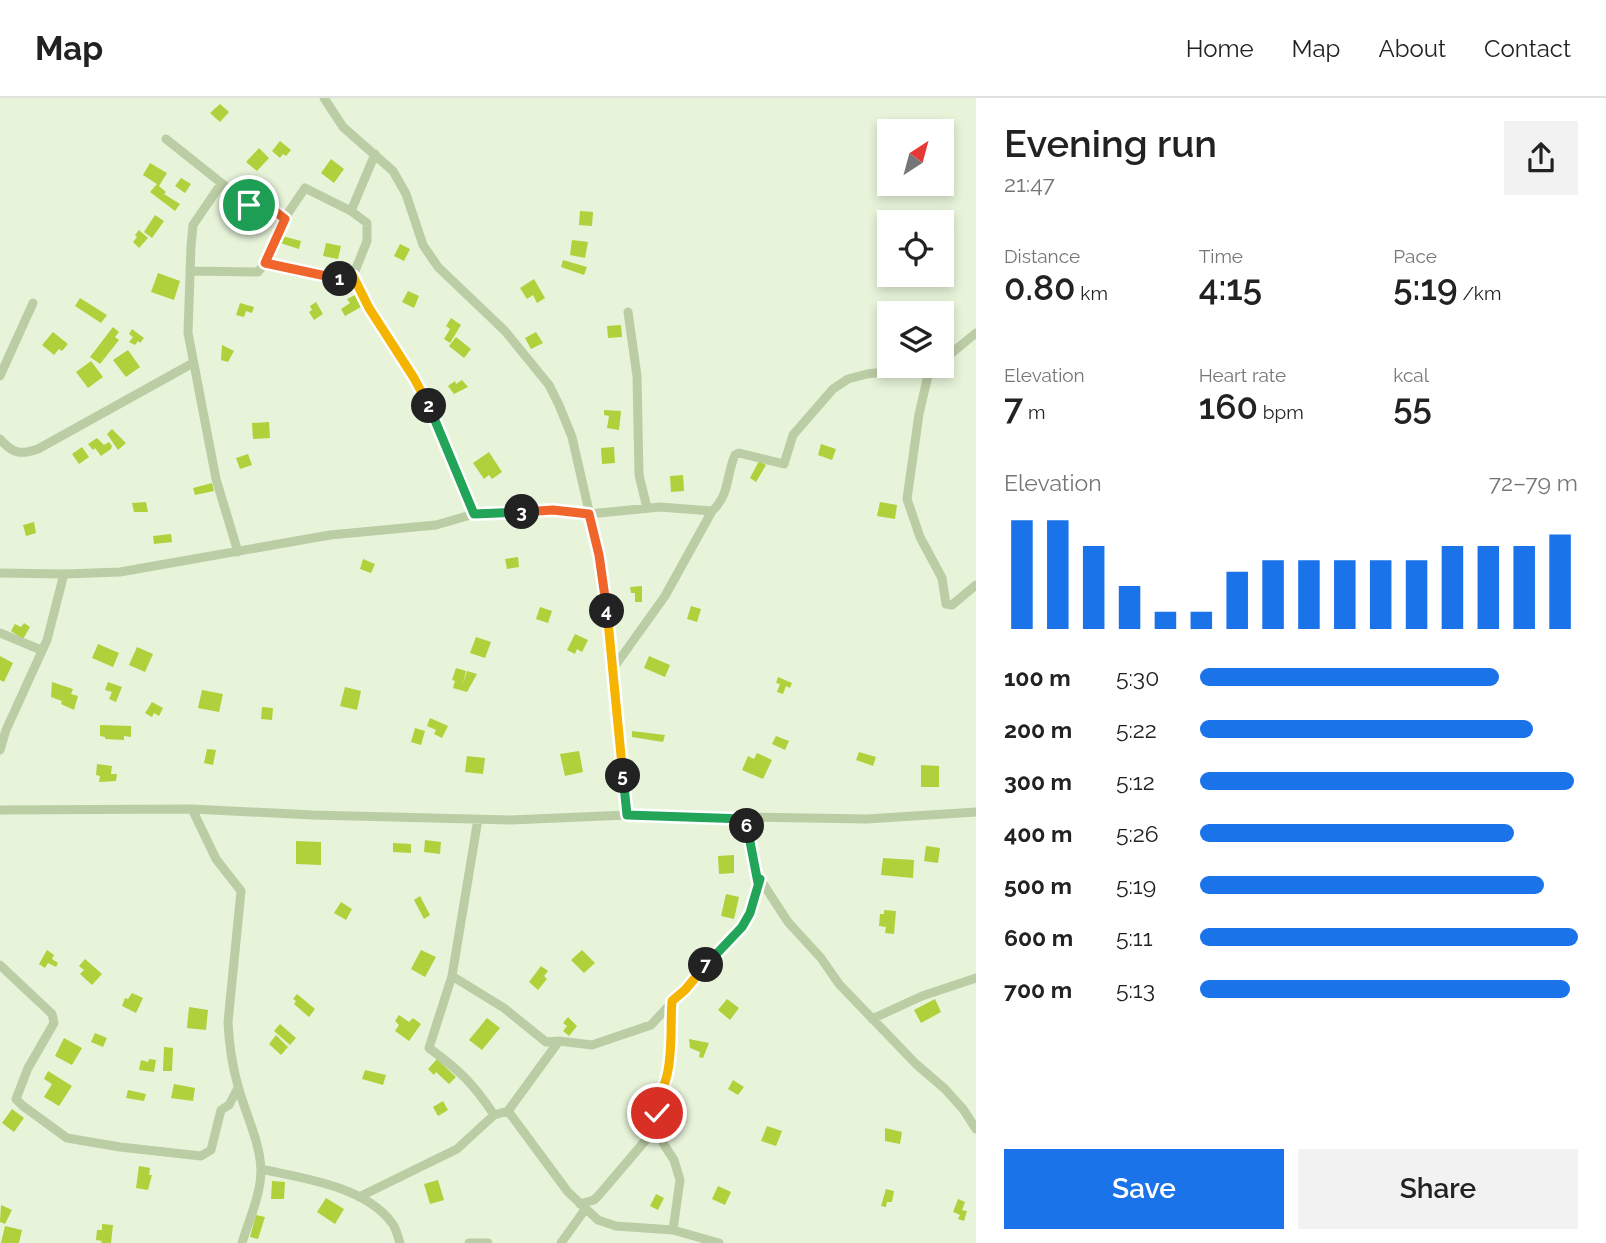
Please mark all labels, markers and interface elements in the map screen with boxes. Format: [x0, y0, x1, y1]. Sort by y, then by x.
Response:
text: Map [35, 29, 103, 68]
text: Home [1186, 34, 1254, 63]
text: Map [1292, 34, 1340, 63]
text: About [1378, 34, 1446, 63]
text: Contact [1484, 34, 1571, 63]
north arrow [877, 119, 954, 196]
map controls [877, 119, 954, 378]
text: Evening run [1004, 121, 1217, 166]
button: share [1504, 121, 1578, 195]
text: 21:47 [1004, 170, 1055, 197]
pin [219, 175, 279, 235]
icon: arrive [230, 186, 268, 224]
button: locate [877, 210, 954, 287]
text: Distance [1004, 245, 1080, 267]
text: Time [1199, 245, 1243, 267]
text: Pace [1393, 245, 1437, 267]
pin: 1 [322, 262, 358, 296]
text: 1 [335, 267, 344, 289]
text: 0.80 [1004, 267, 1075, 308]
text: 4:15 [1199, 267, 1262, 308]
text: 5:19 [1393, 267, 1458, 308]
text: km [1075, 282, 1108, 304]
text: /km [1458, 282, 1501, 304]
button: layers [877, 301, 954, 378]
text: Elevation [1004, 364, 1085, 386]
text: Heart rate [1199, 364, 1286, 386]
text: kcal [1393, 364, 1429, 386]
text: 7 [1004, 386, 1023, 427]
text: 160 [1199, 386, 1258, 427]
text: 55 [1393, 386, 1432, 427]
pin: 2 [412, 388, 446, 424]
text: 2 [423, 394, 434, 416]
text: m [1023, 401, 1046, 423]
text: bpm [1258, 401, 1304, 423]
text: Elevation [1004, 469, 1102, 496]
text: 72–79 m [1489, 469, 1578, 496]
pin: 3 [504, 494, 540, 530]
text: 3 [516, 500, 527, 522]
pin: 4 [590, 594, 624, 628]
text: 4 [601, 599, 612, 621]
text: 100 m [1004, 664, 1071, 691]
text: 5:30 [1116, 664, 1159, 691]
text: 200 m [1004, 716, 1072, 743]
text: 5:22 [1116, 716, 1157, 743]
pin: 5 [606, 758, 640, 794]
text: 5 [617, 764, 628, 786]
text: 300 m [1004, 768, 1072, 795]
text: 5:12 [1116, 768, 1155, 795]
pin: 6 [730, 808, 764, 844]
text: 6 [741, 814, 752, 836]
text: 400 m [1004, 820, 1072, 847]
text: 5:26 [1116, 820, 1159, 847]
text: 500 m [1004, 872, 1072, 899]
text: 5:19 [1116, 872, 1156, 899]
text: 600 m [1004, 924, 1073, 951]
text: 5:11 [1116, 924, 1153, 951]
pin: 7 [688, 948, 724, 982]
text: 7 [700, 953, 711, 975]
text: 700 m [1004, 976, 1072, 1003]
text: 5:13 [1116, 976, 1155, 1003]
pin [627, 1083, 687, 1143]
icon: check [638, 1094, 676, 1132]
button: Save [1004, 1149, 1284, 1229]
button: Share [1298, 1149, 1578, 1229]

